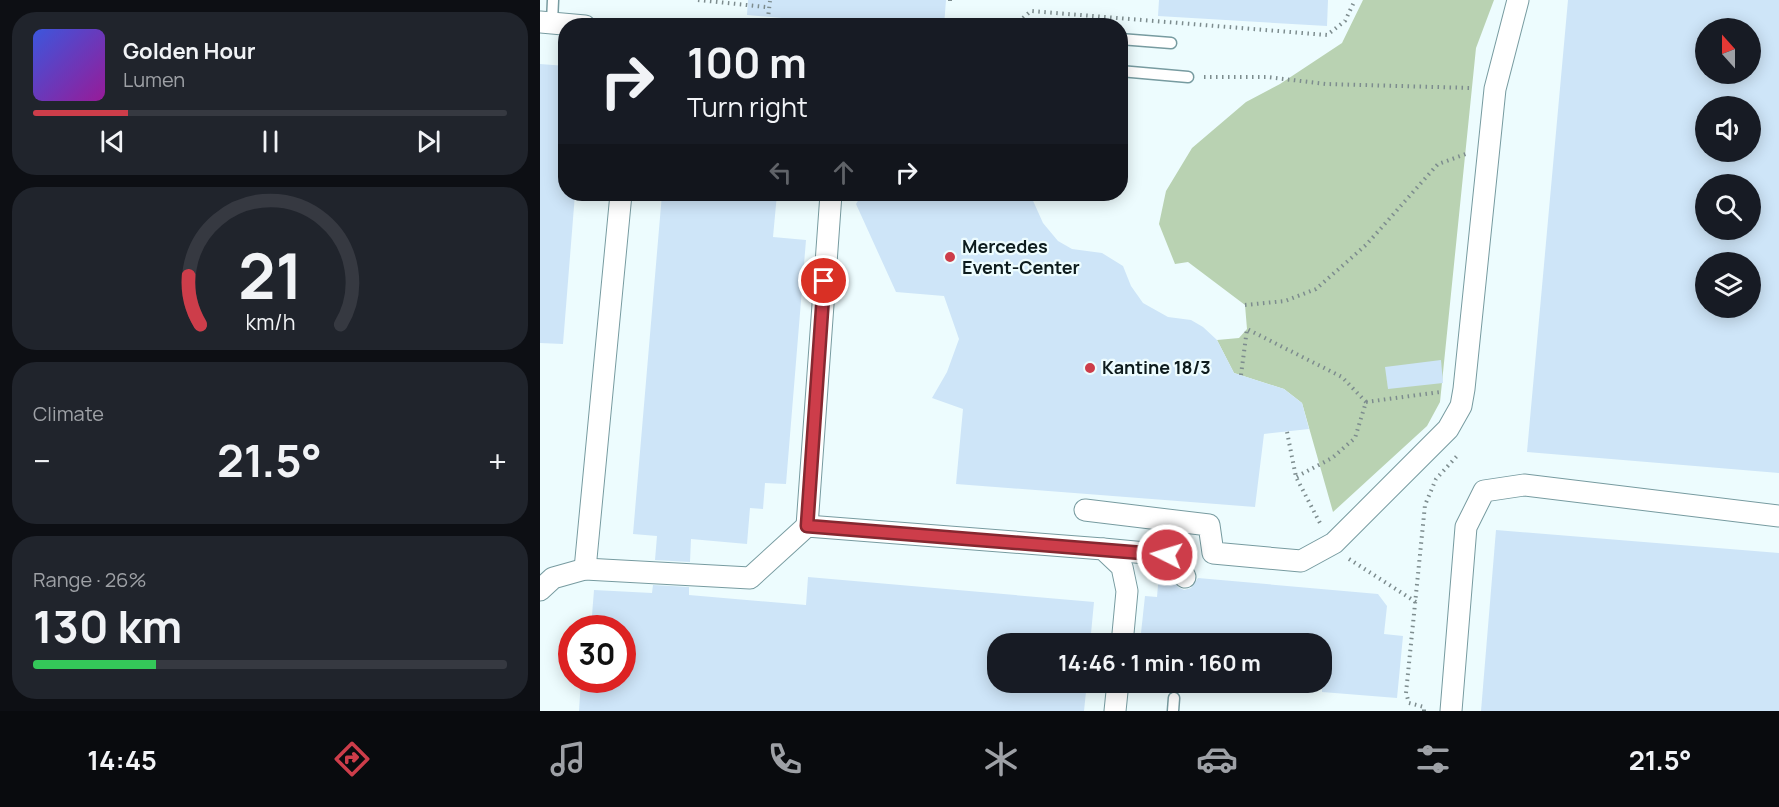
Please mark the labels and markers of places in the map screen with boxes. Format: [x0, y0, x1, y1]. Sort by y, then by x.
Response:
place label: Mercedes Event-Center [962, 234, 1080, 279]
marker: Mercedes Event-Center [943, 250, 957, 264]
pin [798, 255, 849, 306]
place label: Kantine 18/3 [1102, 355, 1211, 379]
marker: Kantine 18/3 [1083, 361, 1097, 375]

